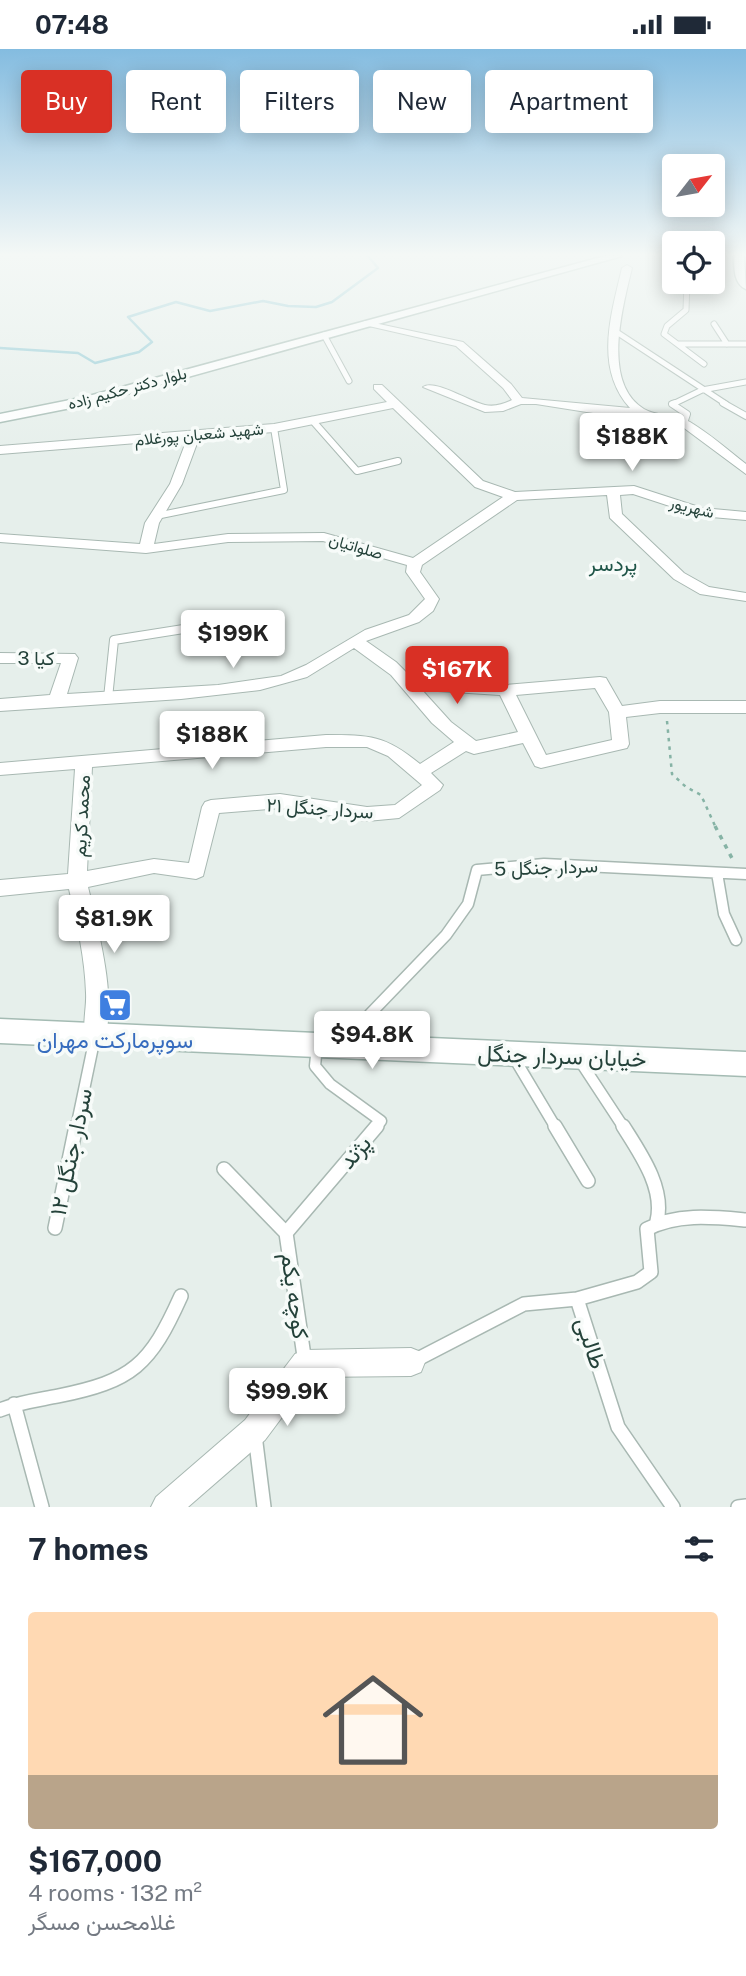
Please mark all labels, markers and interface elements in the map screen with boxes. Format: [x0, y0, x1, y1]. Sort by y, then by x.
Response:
text: 07:48 [35, 9, 109, 40]
chip: Buy [21, 70, 112, 133]
chip: Rent [126, 70, 226, 133]
chip: Filters [240, 70, 359, 133]
chip: New [373, 70, 471, 133]
chip: Apartment [485, 70, 653, 133]
north arrow [662, 154, 724, 217]
map controls [662, 154, 725, 294]
button: locate [662, 231, 725, 294]
street label: بلوار دکتر حکیم زاده [66, 363, 189, 414]
pin: $188K [583, 413, 681, 473]
street label: شهید شعبان پورغلام [134, 419, 265, 452]
text: $188K [596, 422, 668, 449]
street label: شهریور [666, 493, 716, 523]
street label: صلواتیان [327, 530, 385, 564]
district label: پردسر [588, 551, 637, 578]
pin: $199K [184, 611, 282, 670]
text: $199K [197, 619, 269, 646]
street label: کیا 3 [18, 647, 54, 670]
pin: $167K [408, 647, 506, 706]
text: $167K [421, 655, 493, 682]
pin: $188K [163, 711, 261, 771]
text: $188K [176, 720, 248, 747]
street label: محمد کریم [68, 774, 96, 858]
street label: سردار جنگل ۲۱ [266, 793, 374, 824]
street label: سردار جنگل 5 [494, 854, 598, 881]
pin: $81.9K [57, 895, 171, 955]
text: $81.9K [75, 904, 153, 931]
supermarket icon: سوپرمارکت مهران [96, 986, 134, 1024]
pin: $94.8K [315, 1011, 429, 1071]
text: $94.8K [330, 1020, 414, 1047]
place label: سوپرمارکت مهران [37, 1026, 193, 1056]
street label: خیابان سردار جنگل [477, 1039, 647, 1074]
street label: سردار جنگل ۱۲ [44, 1086, 99, 1219]
street label: پژند [333, 1130, 379, 1176]
street label: کوچه یکم [273, 1251, 315, 1341]
street label: طالبی [570, 1314, 612, 1372]
pin: $99.9K [230, 1369, 344, 1428]
text: $99.9K [245, 1377, 329, 1404]
icon: filters [680, 1530, 718, 1568]
text: 7 homes [28, 1531, 149, 1567]
icon: home [310, 1657, 436, 1783]
text: $167,000 [28, 1843, 162, 1879]
text: 4 rooms · 132 m² [28, 1879, 202, 1906]
text: غلامحسن مسگر [28, 1908, 176, 1935]

